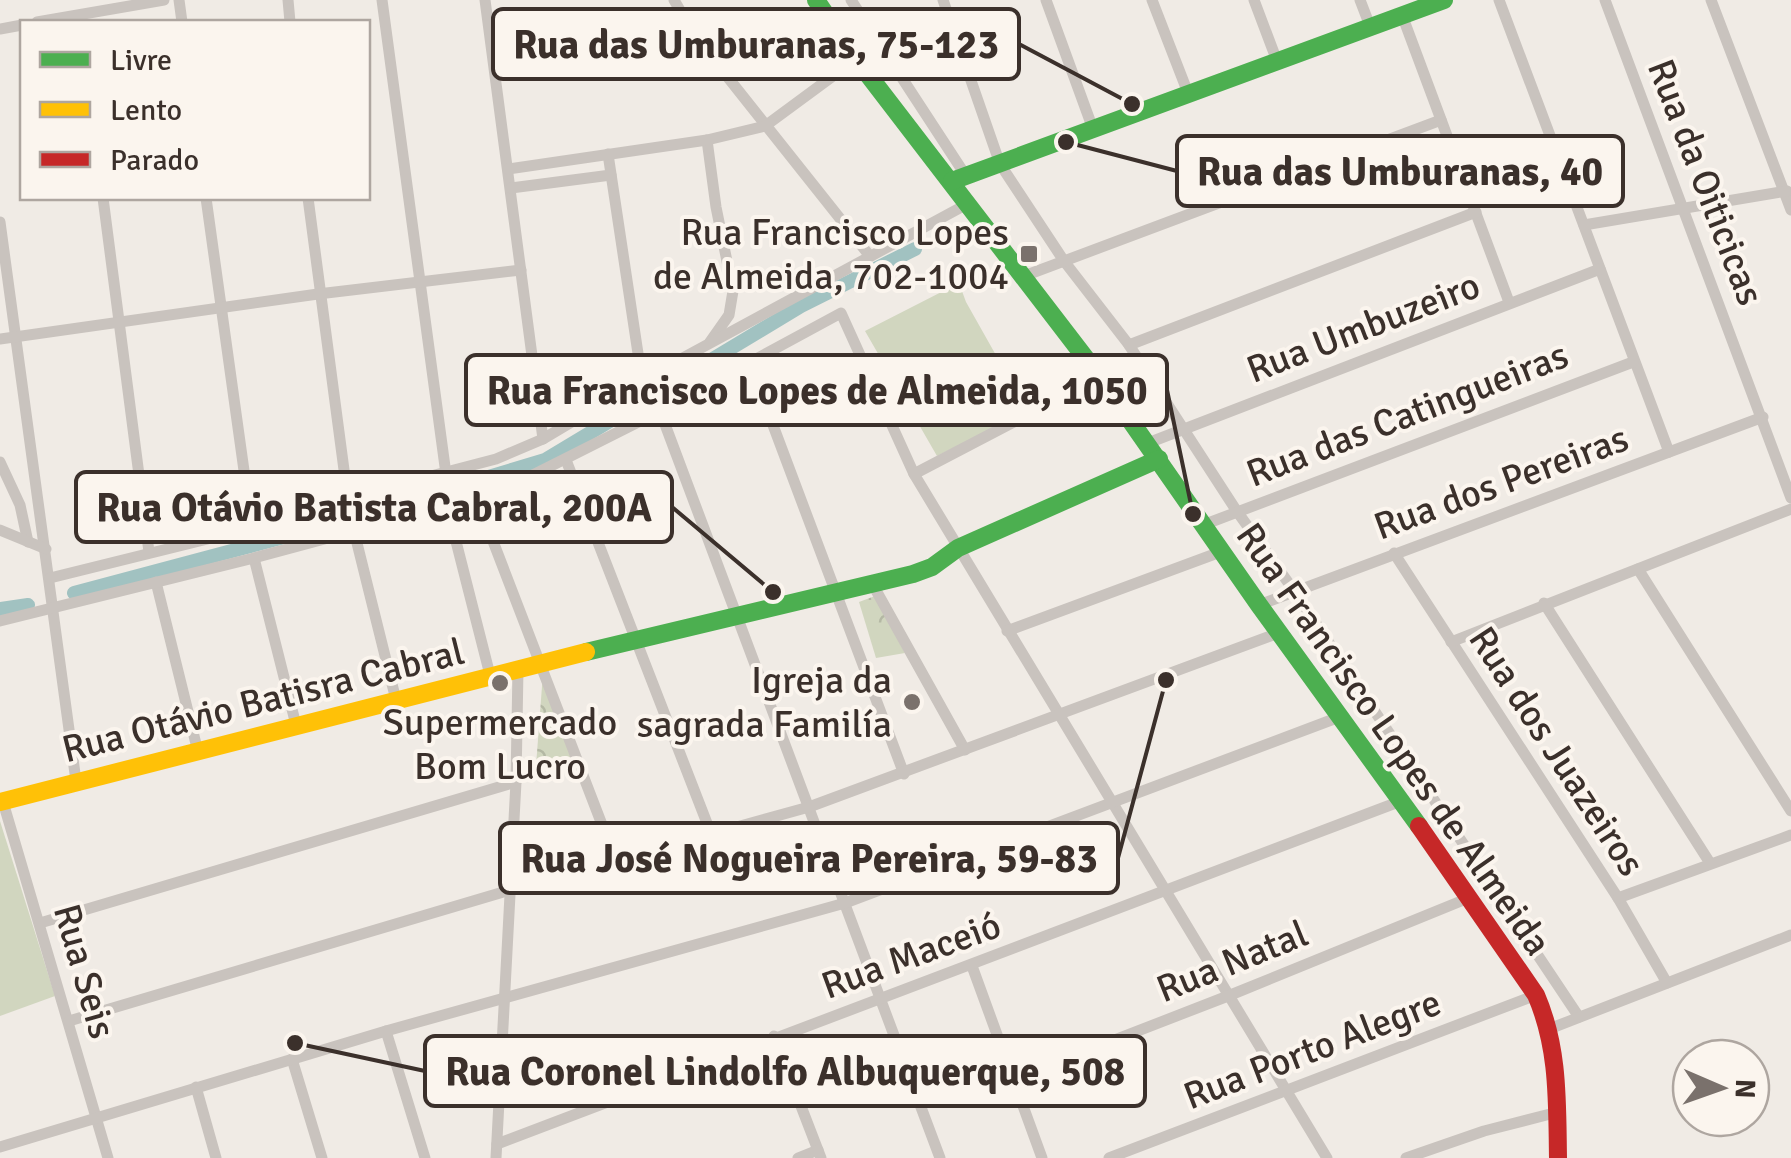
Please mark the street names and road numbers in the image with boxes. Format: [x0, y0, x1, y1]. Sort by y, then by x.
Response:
street label: Rua da Oiticicas [1637, 53, 1774, 312]
street label: Rua Umbuzeiro [1240, 262, 1486, 393]
street label: Rua das Catingueiras [1240, 331, 1575, 497]
street label: Rua dos Pereiras [1368, 415, 1635, 550]
street label: Rua Francisco Lopes de Almeida [1226, 514, 1561, 965]
street label: Rua dos Juazeiros [1459, 618, 1655, 885]
street label: Rua Otávio Batisra Cabral [57, 628, 469, 773]
street label: Rua Seis [43, 899, 126, 1044]
street label: Rua Maceió [815, 901, 1007, 1010]
street label: Rua Natal [1150, 910, 1315, 1013]
street label: Rua Porto Alegre [1177, 979, 1447, 1120]

